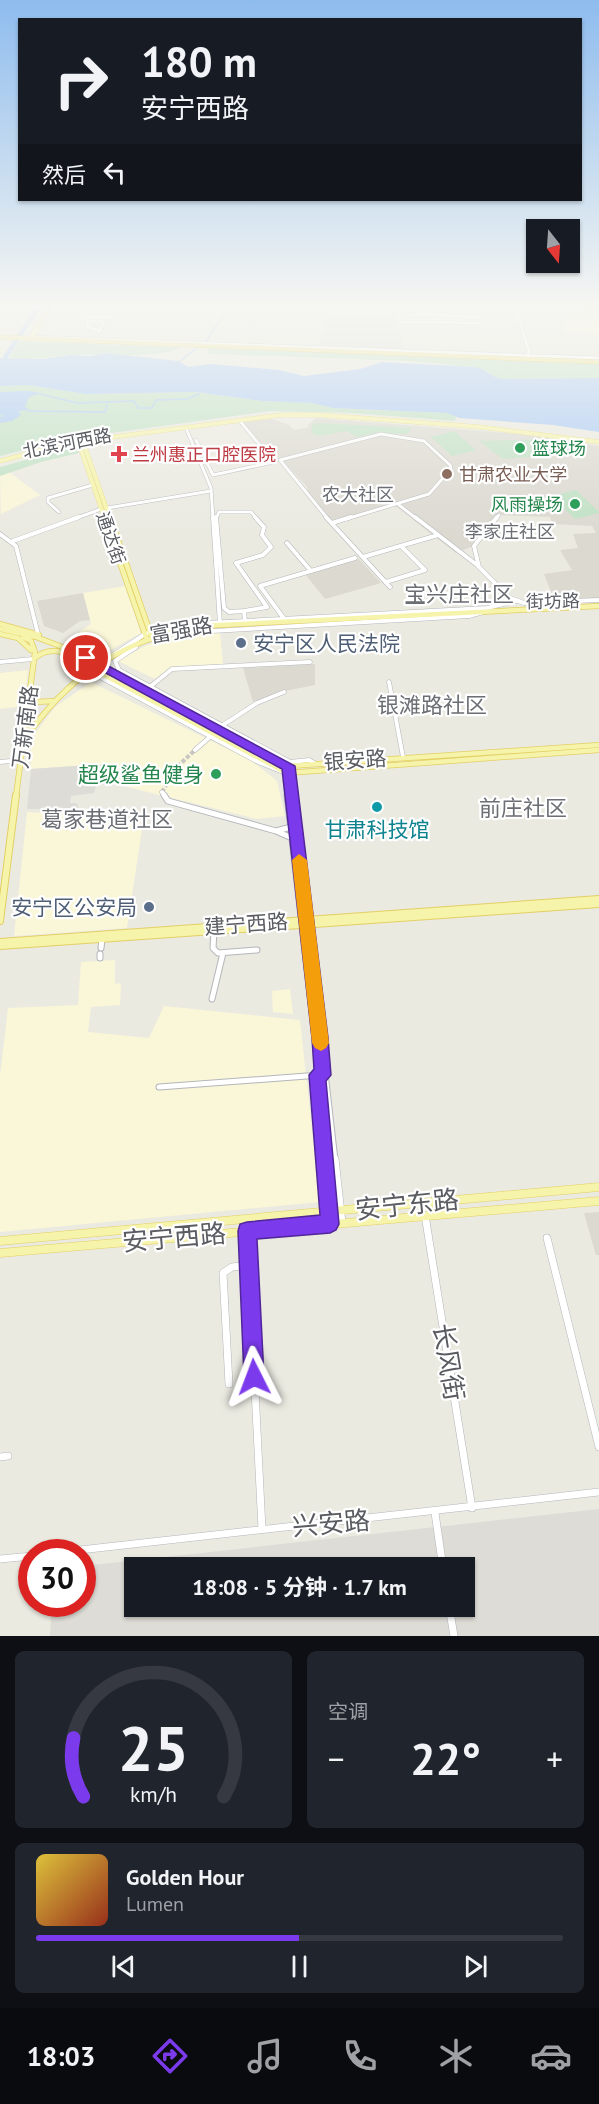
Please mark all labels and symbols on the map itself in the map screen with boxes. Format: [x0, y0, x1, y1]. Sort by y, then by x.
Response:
north arrow [526, 219, 580, 273]
street label: 北滨河西路 [21, 423, 113, 463]
place label: 篮球场 [532, 437, 586, 460]
marker: 篮球场 [513, 441, 527, 455]
place label: 兰州惠正口腔医院 [132, 443, 276, 466]
marker: 兰州惠正口腔医院 [110, 445, 128, 463]
place label: 甘肃农业大学 [459, 463, 567, 486]
marker: 甘肃农业大学 [440, 467, 454, 481]
district label: 农大社区 [322, 483, 394, 506]
place label: 风雨操场 [491, 493, 563, 516]
marker: 风雨操场 [568, 497, 582, 511]
street label: 通达街 [91, 509, 131, 567]
district label: 李家庄社区 [465, 520, 555, 543]
district label: 宝兴庄社区 [404, 580, 514, 608]
street label: 街坊路 [526, 589, 580, 613]
street label: 富强路 [148, 611, 214, 649]
place label: 安宁区人民法院 [253, 630, 400, 657]
pin [60, 632, 111, 683]
marker: 安宁区人民法院 [234, 636, 248, 650]
street label: 万新南路 [6, 684, 44, 770]
district label: 银滩路社区 [377, 691, 487, 719]
street label: 银安路 [323, 744, 387, 776]
place label: 超级鲨鱼健身 [78, 761, 204, 788]
marker: 超级鲨鱼健身 [209, 767, 223, 781]
district label: 前庄社区 [479, 794, 567, 822]
marker: 甘肃科技馆 [370, 800, 384, 814]
district label: 葛家巷道社区 [41, 805, 173, 833]
place label: 甘肃科技馆 [325, 816, 430, 843]
place label: 安宁区公安局 [11, 894, 137, 921]
marker: 安宁区公安局 [142, 900, 156, 914]
street label: 建宁西路 [203, 908, 289, 940]
street label: 安宁东路 [354, 1182, 460, 1226]
street label: 安宁西路 [121, 1216, 227, 1258]
street label: 长风街 [427, 1321, 471, 1403]
position arrow [222, 1345, 286, 1409]
street label: 兴安路 [291, 1503, 371, 1543]
speed limit sign: 30 [18, 1539, 96, 1617]

